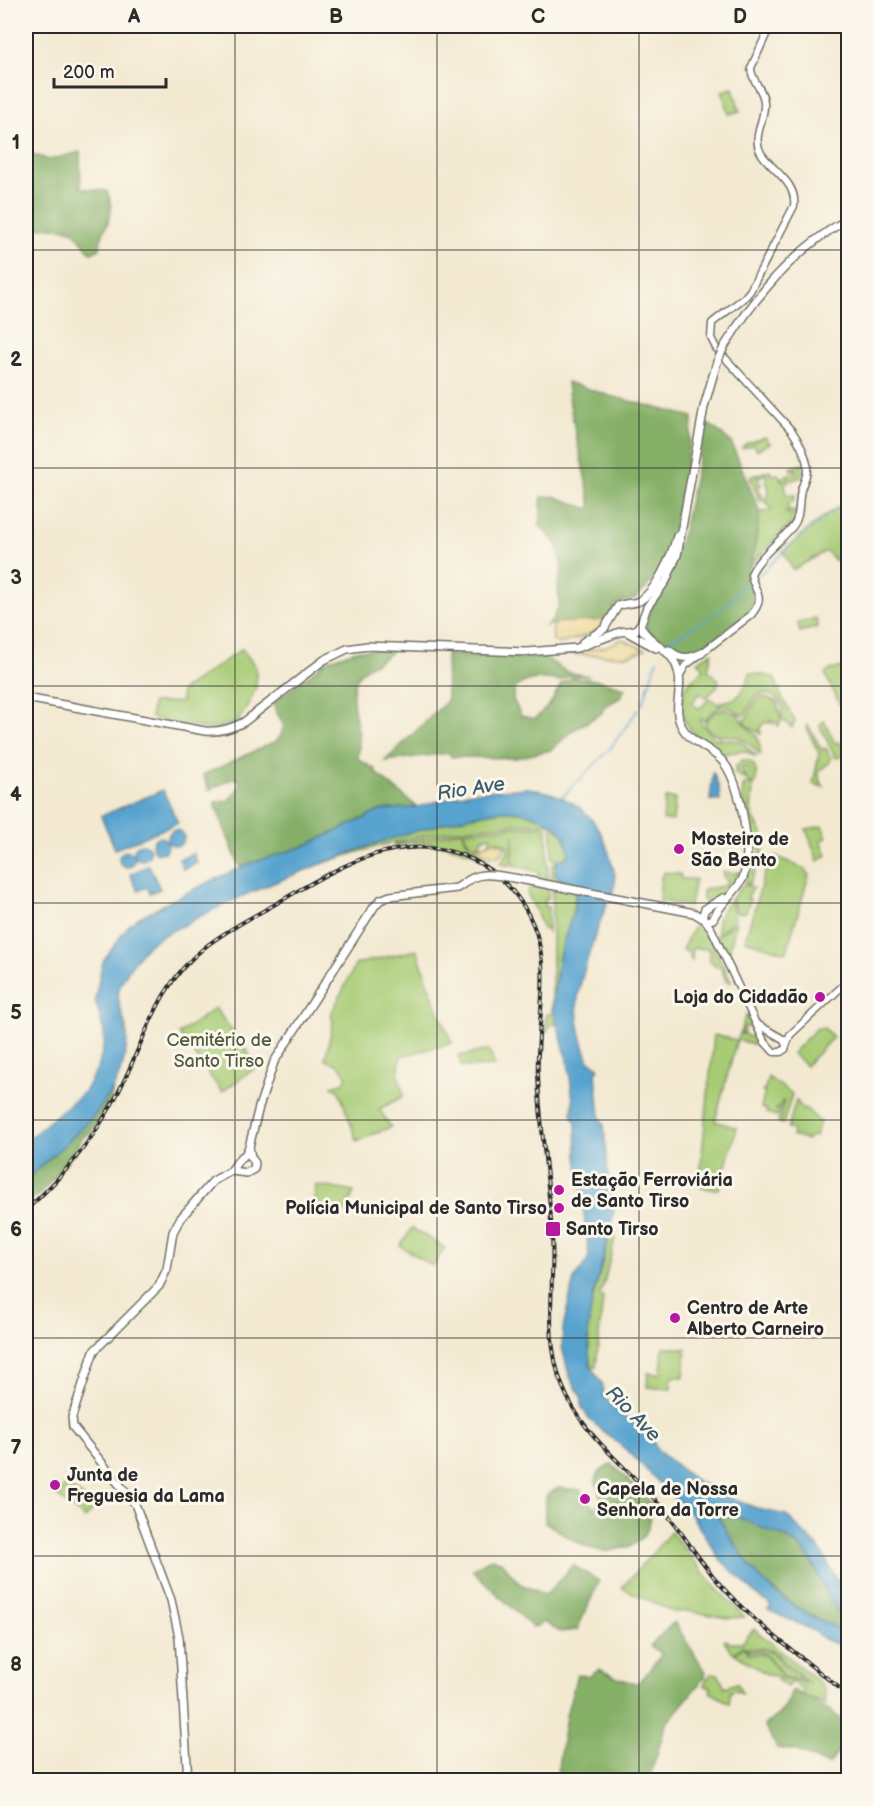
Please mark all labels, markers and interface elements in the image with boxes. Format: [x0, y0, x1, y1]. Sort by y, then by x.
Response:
text: A [127, 5, 141, 29]
text: B [329, 5, 343, 29]
text: C [531, 5, 545, 29]
text: D [733, 5, 747, 29]
scale bar [54, 51, 166, 89]
text: 200 m [63, 62, 115, 83]
text: 1 [12, 131, 20, 155]
text: 2 [10, 348, 22, 372]
text: 3 [10, 566, 22, 590]
water label: Rio Ave [435, 772, 507, 806]
text: 4 [10, 783, 22, 807]
place label: Mosteiro de São Bento [691, 829, 789, 871]
marker: Mosteiro de São Bento [672, 842, 686, 856]
place label: Loja do Cidadão [673, 987, 808, 1008]
marker: Loja do Cidadão [813, 990, 827, 1004]
text: 5 [10, 1001, 22, 1025]
park label: Cemitério de Santo Tirso [166, 1030, 272, 1072]
place label: Estação Ferroviária de Santo Tirso [571, 1170, 733, 1212]
marker: Estação Ferroviária de Santo Tirso [552, 1183, 566, 1197]
place label: Polícia Municipal de Santo Tirso [285, 1198, 547, 1219]
marker: Polícia Municipal de Santo Tirso [552, 1201, 566, 1215]
text: 6 [10, 1218, 22, 1242]
place label: Santo Tirso [566, 1219, 659, 1240]
marker: Santo Tirso [544, 1220, 562, 1238]
place label: Centro de Arte Alberto Carneiro [686, 1298, 824, 1340]
marker: Centro de Arte Alberto Carneiro [668, 1311, 682, 1325]
water label: Rio Ave [601, 1381, 666, 1447]
text: 7 [10, 1436, 22, 1460]
place label: Junta de Freguesia da Lama [67, 1465, 225, 1507]
marker: Junta de Freguesia da Lama [48, 1478, 62, 1492]
place label: Capela de Nossa Senhora da Torre [597, 1479, 739, 1521]
marker: Capela de Nossa Senhora da Torre [578, 1492, 592, 1506]
text: 8 [10, 1653, 22, 1677]

